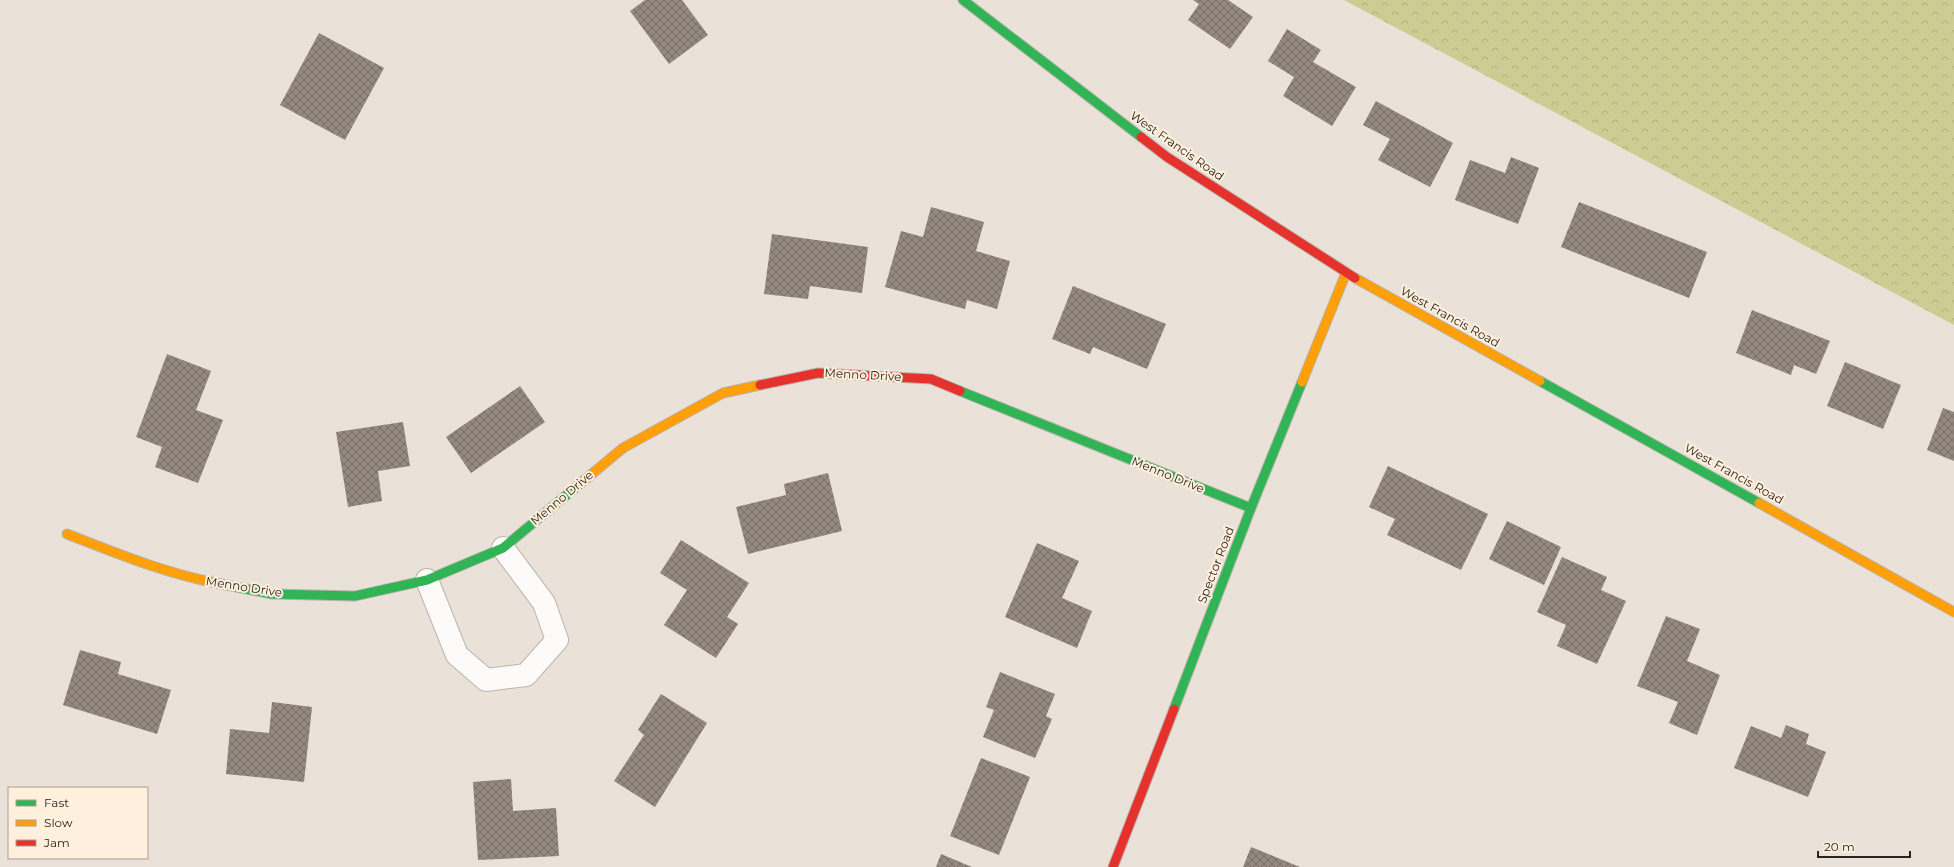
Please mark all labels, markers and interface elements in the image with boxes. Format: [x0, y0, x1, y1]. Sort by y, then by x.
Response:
street label: West Francis Road [1127, 108, 1227, 184]
street label: West Francis Road [1398, 283, 1502, 350]
street label: Menno Drive [824, 365, 902, 384]
street label: West Francis Road [1682, 440, 1786, 507]
street label: Menno Drive [1130, 453, 1207, 496]
street label: Menno Drive [527, 467, 596, 528]
street label: Spector Road [1194, 524, 1237, 605]
street label: Menno Drive [205, 573, 283, 600]
legend [8, 787, 148, 859]
text: Fast [44, 795, 69, 810]
text: Slow [44, 815, 73, 830]
scale bar [1818, 833, 1910, 859]
text: Jam [43, 835, 70, 850]
text: 20 m [1824, 839, 1855, 854]

